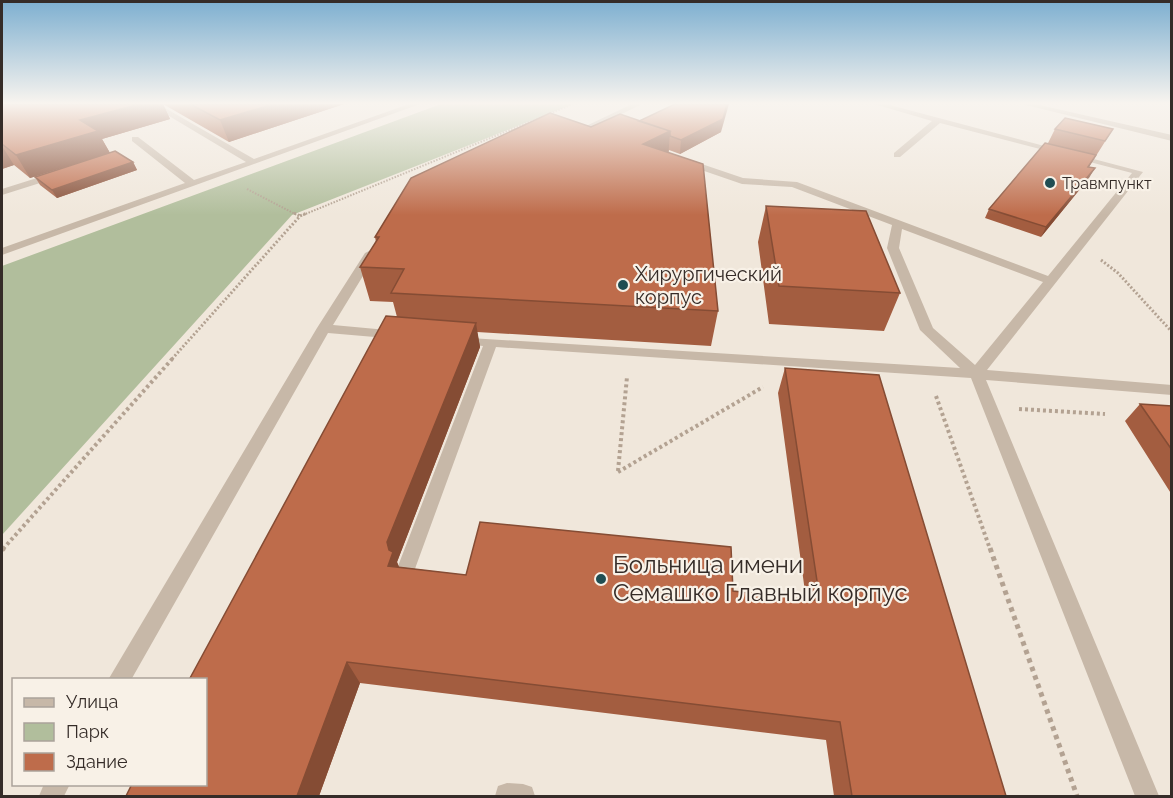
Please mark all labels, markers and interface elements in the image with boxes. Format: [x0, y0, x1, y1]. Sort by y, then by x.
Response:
place label: Травмпункт [1062, 174, 1152, 193]
marker: Травмпункт [1043, 176, 1057, 190]
place label: Хирургический корпус [635, 262, 782, 309]
marker: Хирургический корпус [616, 278, 630, 292]
place label: Больница имени Семашко Главный корпус [613, 550, 908, 607]
marker: Больница имени Семашко Главный корпус [594, 572, 608, 586]
legend [12, 678, 207, 786]
text: Улица [66, 691, 118, 712]
text: Парк [66, 721, 109, 742]
text: Здание [66, 751, 128, 772]

